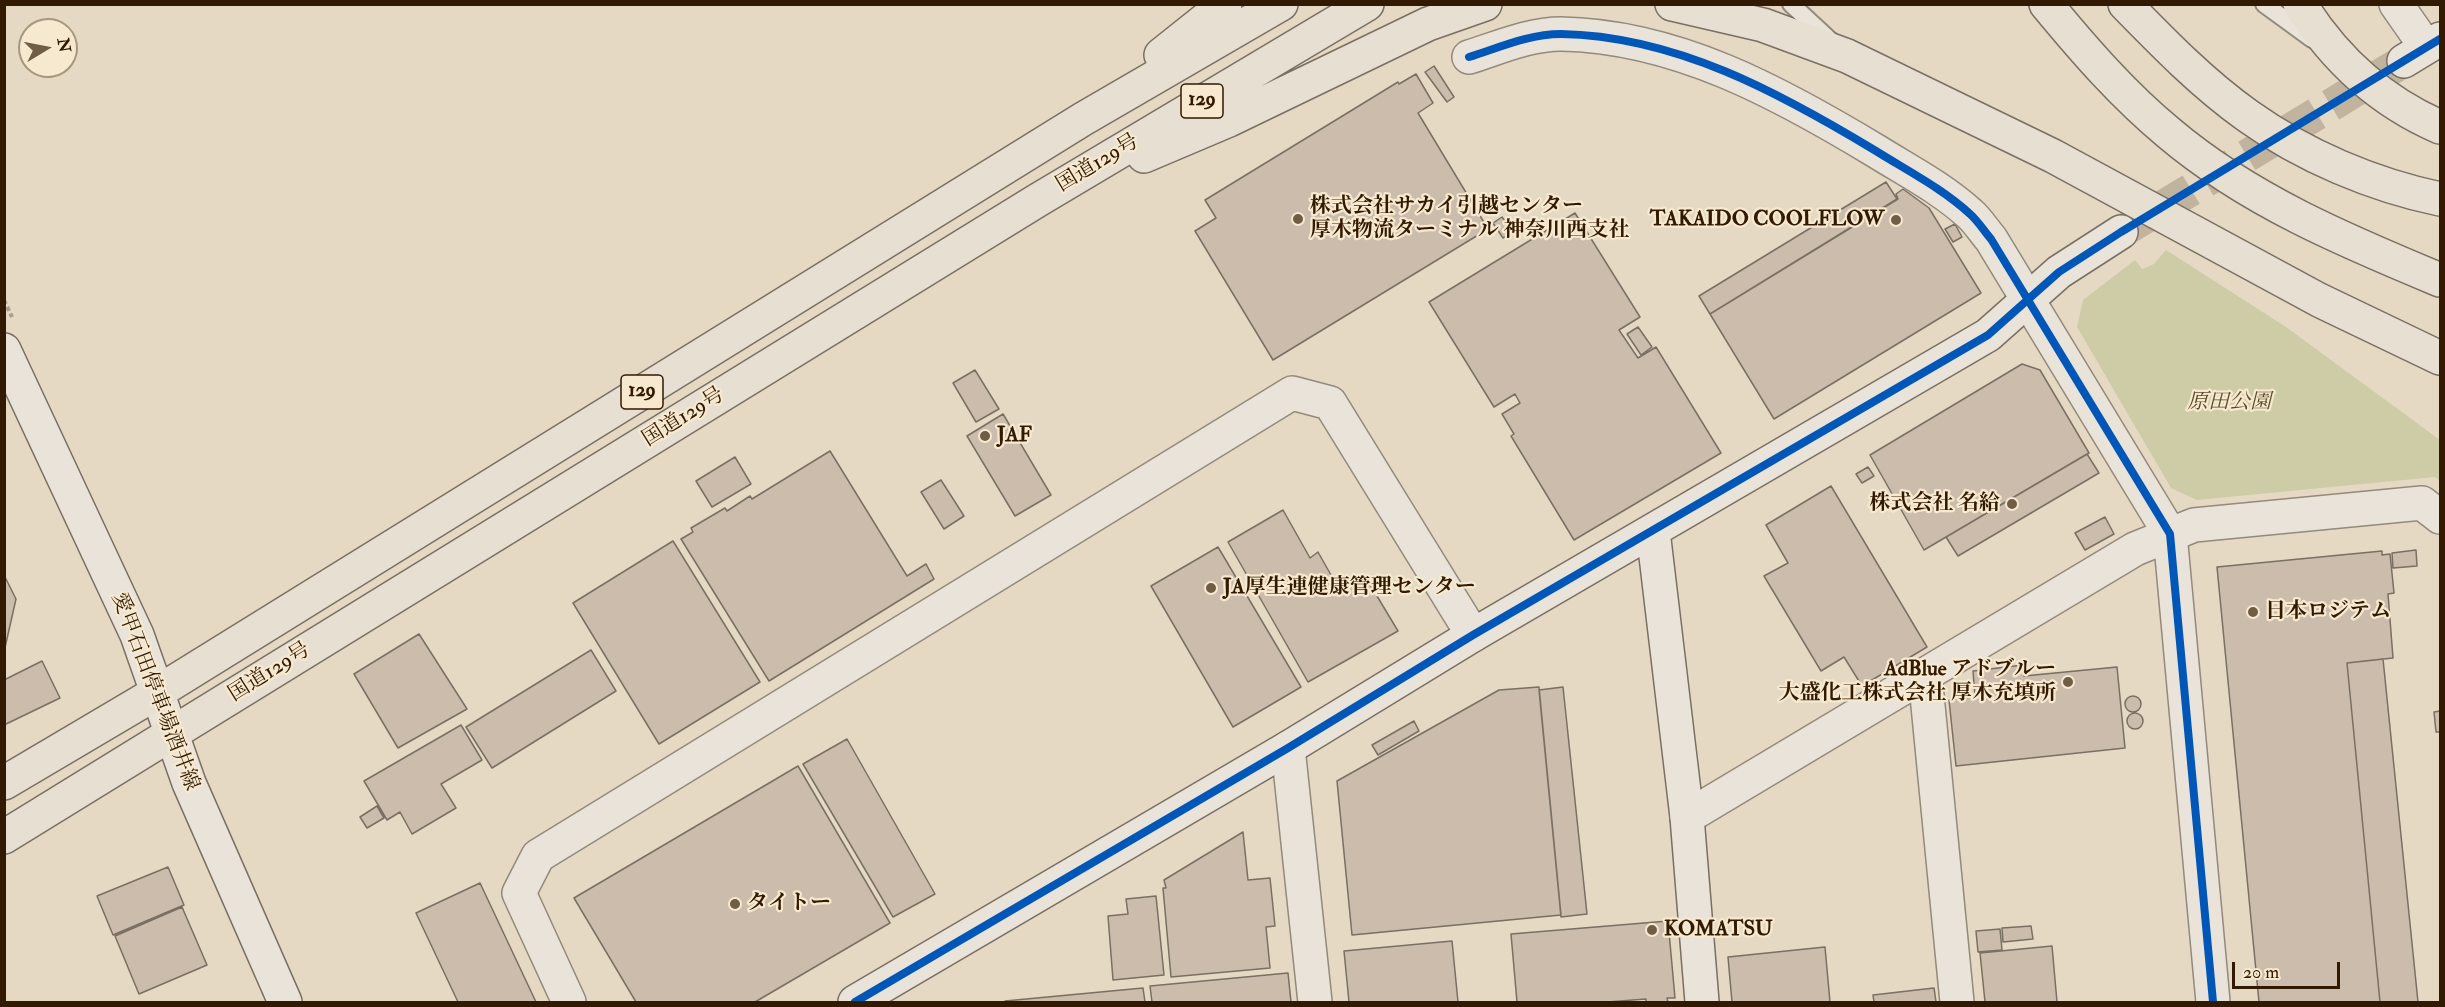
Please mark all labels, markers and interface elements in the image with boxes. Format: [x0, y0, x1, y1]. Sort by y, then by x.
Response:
north arrow [18, 18, 78, 78]
text: N [53, 36, 75, 54]
road number: 129 [1181, 84, 1223, 118]
street label: 国道129号 [1052, 130, 1144, 198]
place label: 株式会社サカイ引越センター 厚木物流ターミナル 神奈川西支社 [1310, 194, 1629, 244]
place label: TAKAIDO COOLFLOW [1650, 207, 1884, 233]
marker: 株式会社サカイ引越センター 厚木物流ターミナル 神奈川西支社 [1291, 212, 1305, 226]
marker: TAKAIDO COOLFLOW [1889, 213, 1903, 227]
road number: 129 [621, 375, 663, 409]
street label: 国道129号 [638, 383, 730, 453]
park label: 原田公園 [2187, 390, 2271, 416]
place label: JAF [997, 423, 1032, 449]
marker: JAF [978, 429, 992, 443]
place label: 株式会社 名給 [1870, 491, 2000, 517]
marker: 株式会社 名給 [2005, 497, 2019, 511]
place label: JA厚生連健康管理センター [1223, 575, 1476, 601]
marker: JA厚生連健康管理センター [1204, 581, 1218, 595]
street label: 愛甲石田停車場酒井線 [105, 589, 203, 795]
place label: 日本ロジテム [2265, 599, 2391, 625]
marker: 日本ロジテム [2246, 605, 2260, 619]
street label: 国道129号 [224, 638, 316, 708]
place label: AdBlue アドブルー 大盛化工株式会社 厚木充填所 [1779, 657, 2056, 707]
marker: AdBlue アドブルー 大盛化工株式会社 厚木充填所 [2061, 675, 2075, 689]
place label: タイトー [747, 891, 831, 917]
marker: タイトー [728, 897, 742, 911]
place label: KOMATSU [1664, 917, 1773, 943]
marker: KOMATSU [1645, 923, 1659, 937]
scale bar [2235, 950, 2343, 988]
text: 20 m [2243, 961, 2279, 984]

